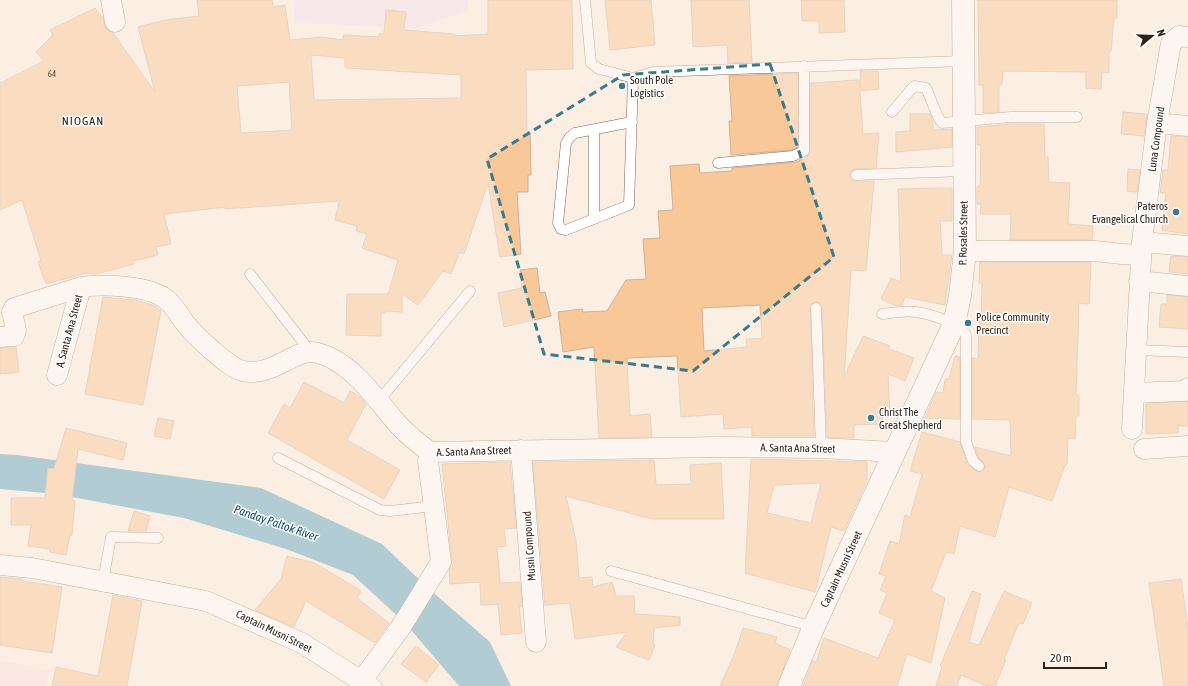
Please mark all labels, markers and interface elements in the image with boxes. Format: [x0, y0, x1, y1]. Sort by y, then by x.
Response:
north arrow [1132, 16, 1172, 56]
text: N [1155, 28, 1168, 38]
house number: 64 [48, 69, 56, 79]
place label: South Pole Logistics [630, 74, 673, 99]
marker: South Pole Logistics [617, 81, 627, 91]
street label: Luna Compound [1145, 106, 1167, 172]
district label: NIOGAN [62, 114, 104, 128]
place label: Pateros Evangelical Church [1092, 200, 1168, 225]
street label: P. Rosales Street [956, 201, 970, 265]
marker: Pateros Evangelical Church [1171, 207, 1181, 217]
street label: A. Santa Ana Street [53, 293, 85, 369]
place label: Police Community Precinct [976, 311, 1050, 336]
marker: Police Community Precinct [963, 318, 973, 328]
place label: Christ The Great Shepherd [879, 406, 942, 431]
marker: Christ The Great Shepherd [866, 413, 876, 423]
street label: A. Santa Ana Street [760, 441, 836, 455]
street label: A. Santa Ana Street [436, 444, 512, 458]
water label: Panday Paltok River [232, 502, 320, 544]
street label: Musni Compound [521, 511, 537, 581]
street label: Captain Musni Street [818, 529, 864, 609]
street label: Captain Musni Street [234, 607, 314, 655]
scale bar [1044, 644, 1106, 670]
text: 20 m [1050, 651, 1072, 665]

